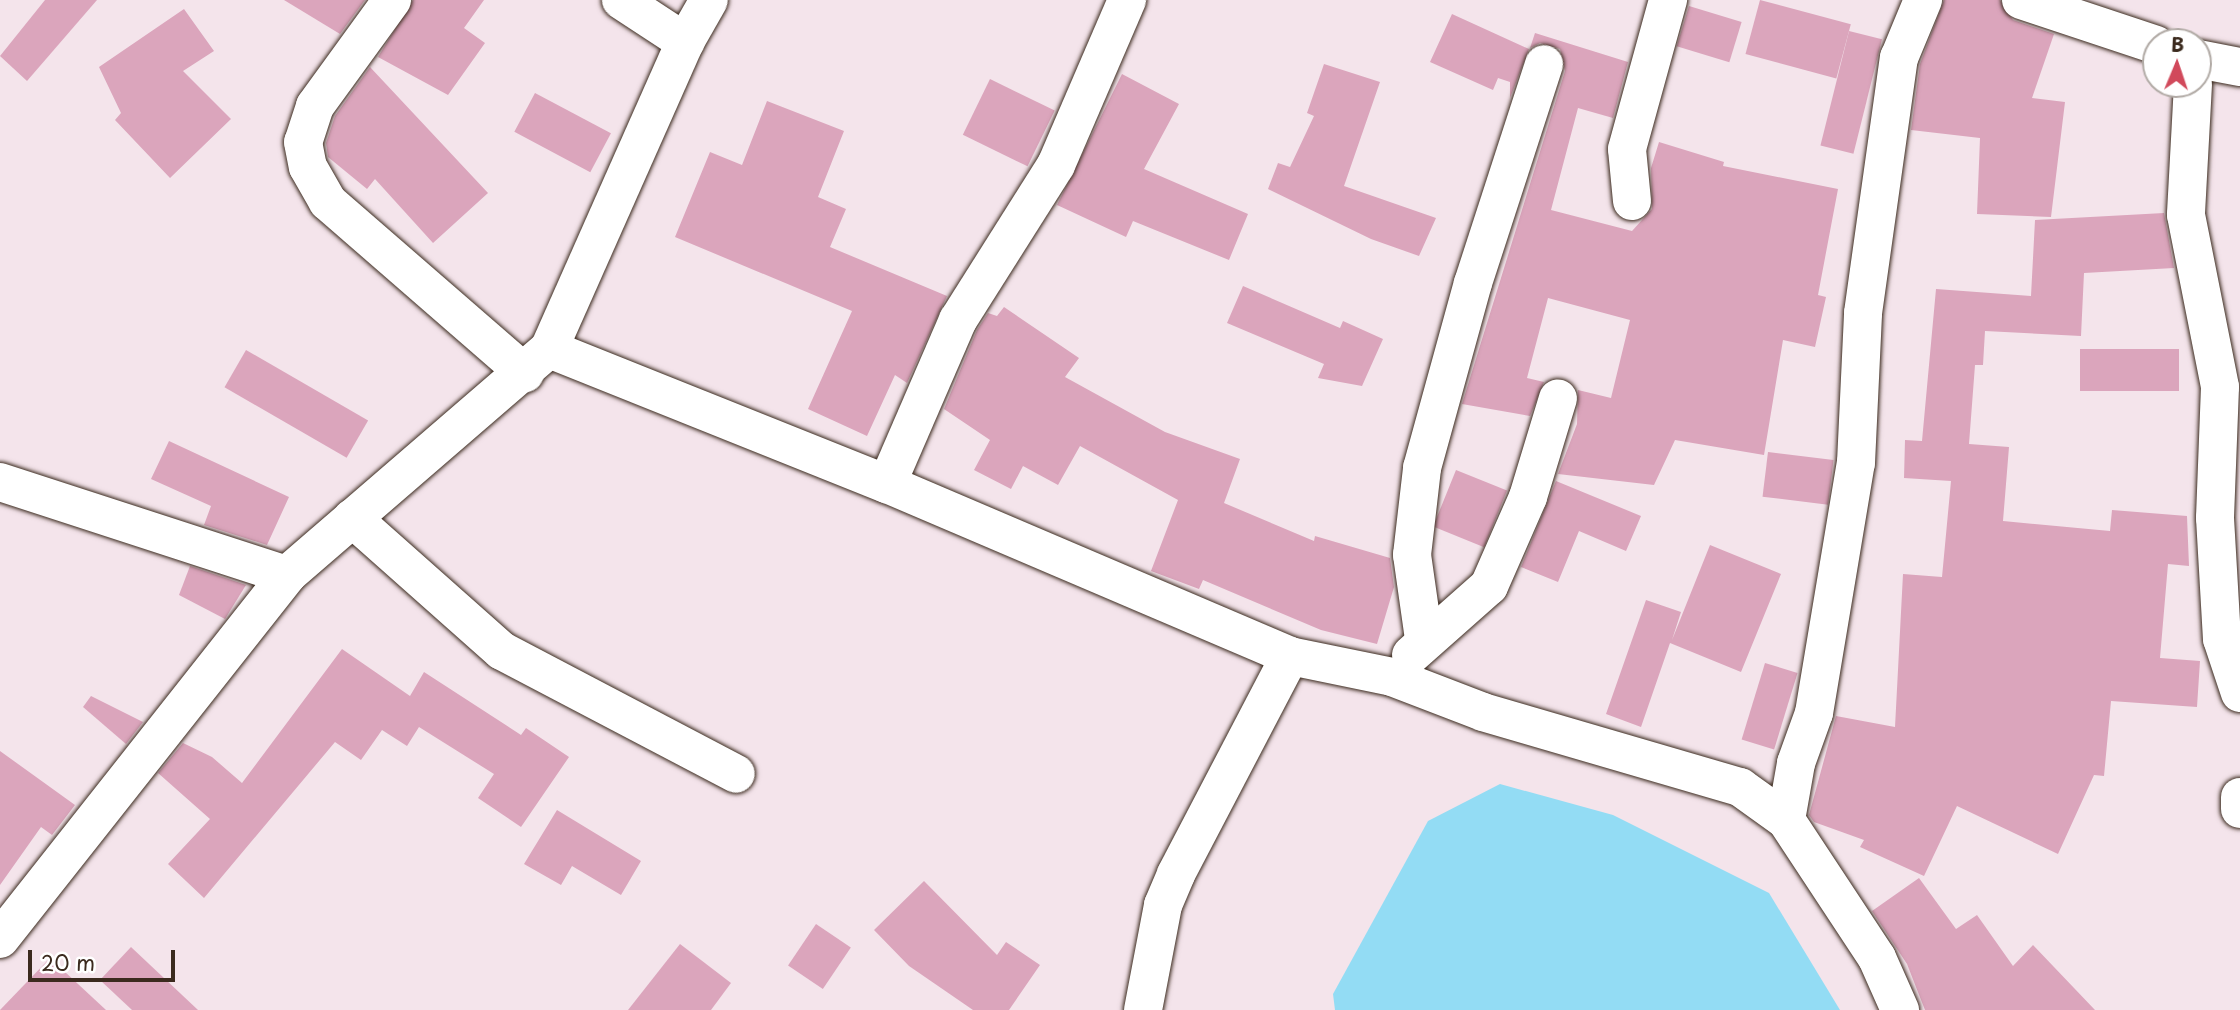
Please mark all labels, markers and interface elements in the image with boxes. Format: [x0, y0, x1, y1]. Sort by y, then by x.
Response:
north arrow [2142, 28, 2212, 98]
text: B [2171, 30, 2185, 58]
scale bar [32, 936, 178, 980]
text: 20 m [41, 946, 95, 978]

